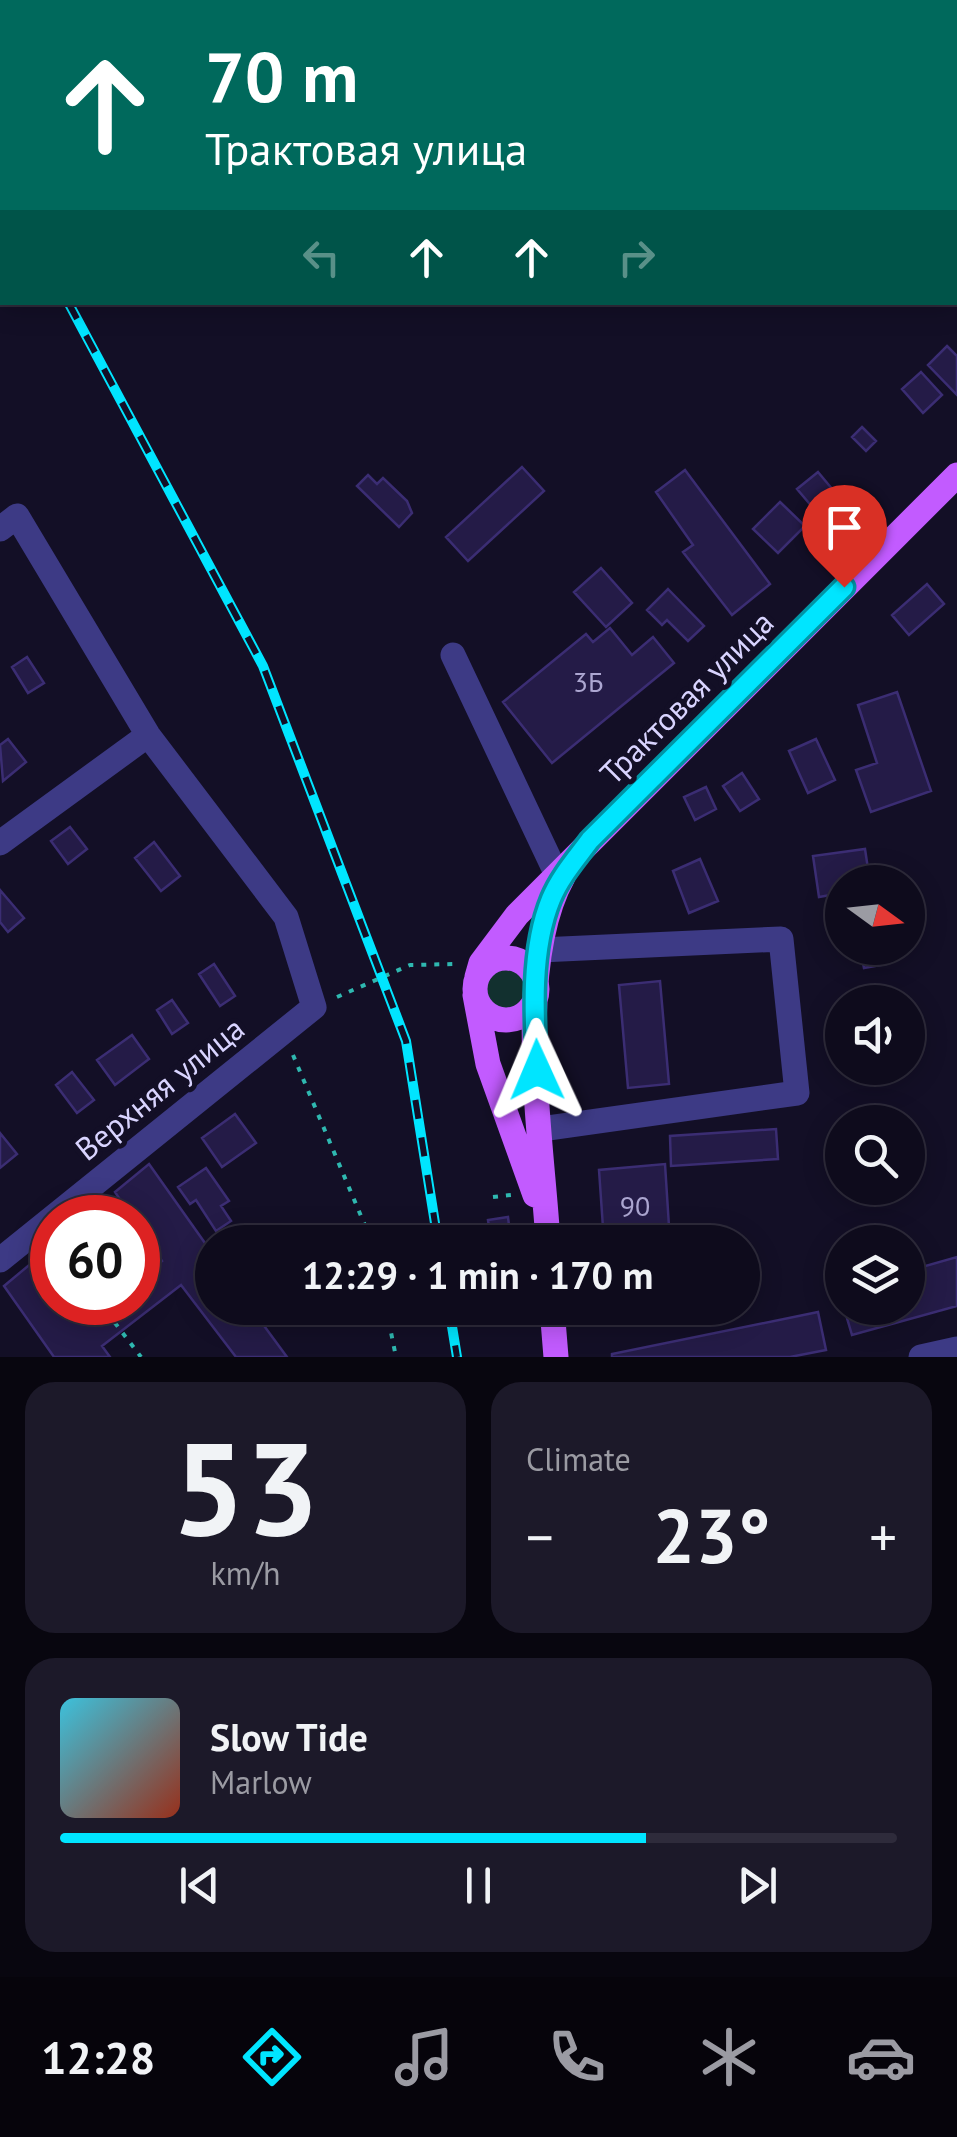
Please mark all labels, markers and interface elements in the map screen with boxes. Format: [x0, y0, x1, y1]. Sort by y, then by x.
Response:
text: 70 m [205, 31, 358, 121]
icon: ahead [40, 40, 170, 170]
text: Трактовая улица [205, 119, 527, 177]
icon: left [294, 230, 349, 285]
icon: ahead [399, 230, 454, 285]
icon: ahead [504, 230, 559, 285]
icon: right [609, 230, 664, 285]
pin [802, 485, 887, 588]
icon: arrive [817, 500, 872, 555]
street label: Трактовая улица [590, 601, 782, 793]
house number: 3Б [573, 663, 603, 700]
north arrow [825, 865, 925, 965]
map controls [825, 865, 925, 1325]
button: sound [825, 985, 925, 1085]
street label: Верхняя улица [66, 1007, 253, 1169]
position arrow [485, 1018, 589, 1122]
button: search [825, 1105, 925, 1205]
house number: 90 [620, 1187, 650, 1224]
speed limit sign: 60 [30, 1195, 160, 1325]
button: layers [825, 1225, 925, 1325]
text: 12:29 · 1 min · 170 m [302, 1250, 653, 1299]
text: 53 [172, 1403, 319, 1571]
text: Climate [526, 1438, 631, 1480]
text: 23° [653, 1487, 770, 1584]
text: − [526, 1501, 554, 1572]
text: + [869, 1501, 897, 1572]
text: km/h [210, 1552, 281, 1594]
text: Slow Tide [210, 1712, 368, 1761]
text: Marlow [210, 1761, 312, 1803]
icon: previous [172, 1858, 227, 1913]
icon: pause [451, 1858, 506, 1913]
icon: next [730, 1858, 785, 1913]
icon: directions [237, 2022, 307, 2092]
icon: music [389, 2022, 459, 2092]
icon: phone [542, 2022, 612, 2092]
icon: climate [694, 2022, 764, 2092]
icon: car [846, 2022, 916, 2092]
text: 12:28 [41, 2028, 155, 2086]

